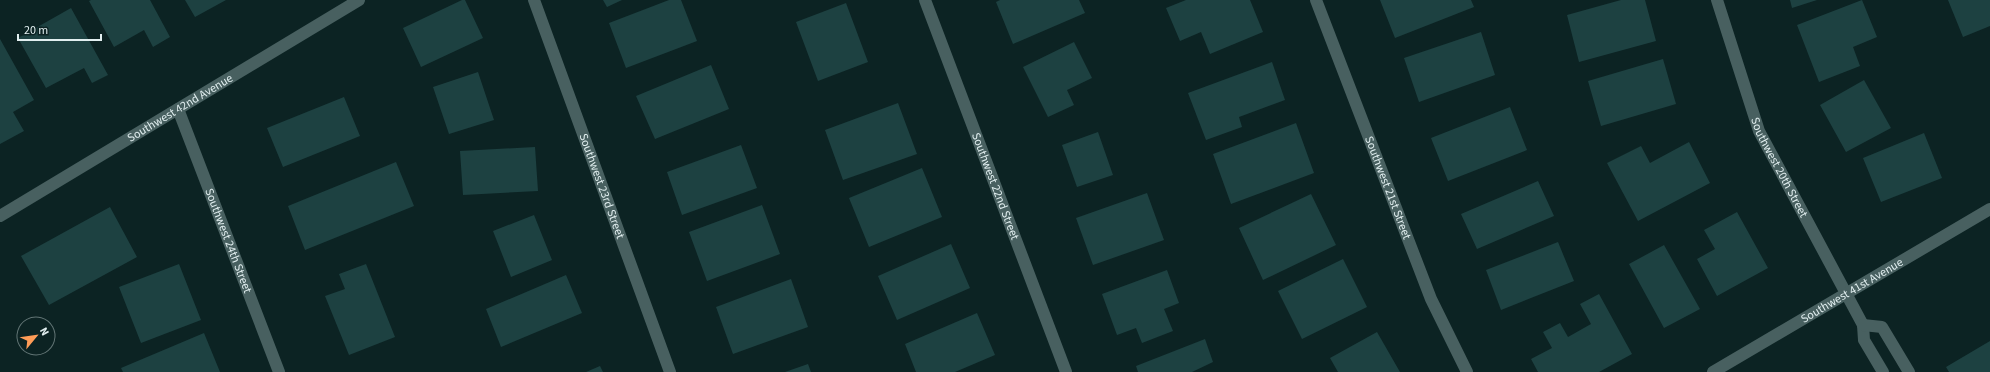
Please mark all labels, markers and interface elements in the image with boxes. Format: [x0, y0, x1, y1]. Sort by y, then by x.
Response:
scale bar [18, 16, 101, 42]
text: 20 m [24, 22, 48, 39]
street label: Southwest 42nd Avenue [124, 69, 236, 146]
street label: Southwest 20th Street [1747, 115, 1812, 220]
street label: Southwest 22nd Street [967, 130, 1024, 242]
street label: Southwest 23rd Street [575, 131, 629, 241]
street label: Southwest 21st Street [1361, 134, 1416, 242]
street label: Southwest 24th Street [201, 186, 256, 295]
street label: Southwest 41st Avenue [1797, 254, 1906, 327]
north arrow [16, 316, 56, 356]
text: N [36, 325, 53, 338]

